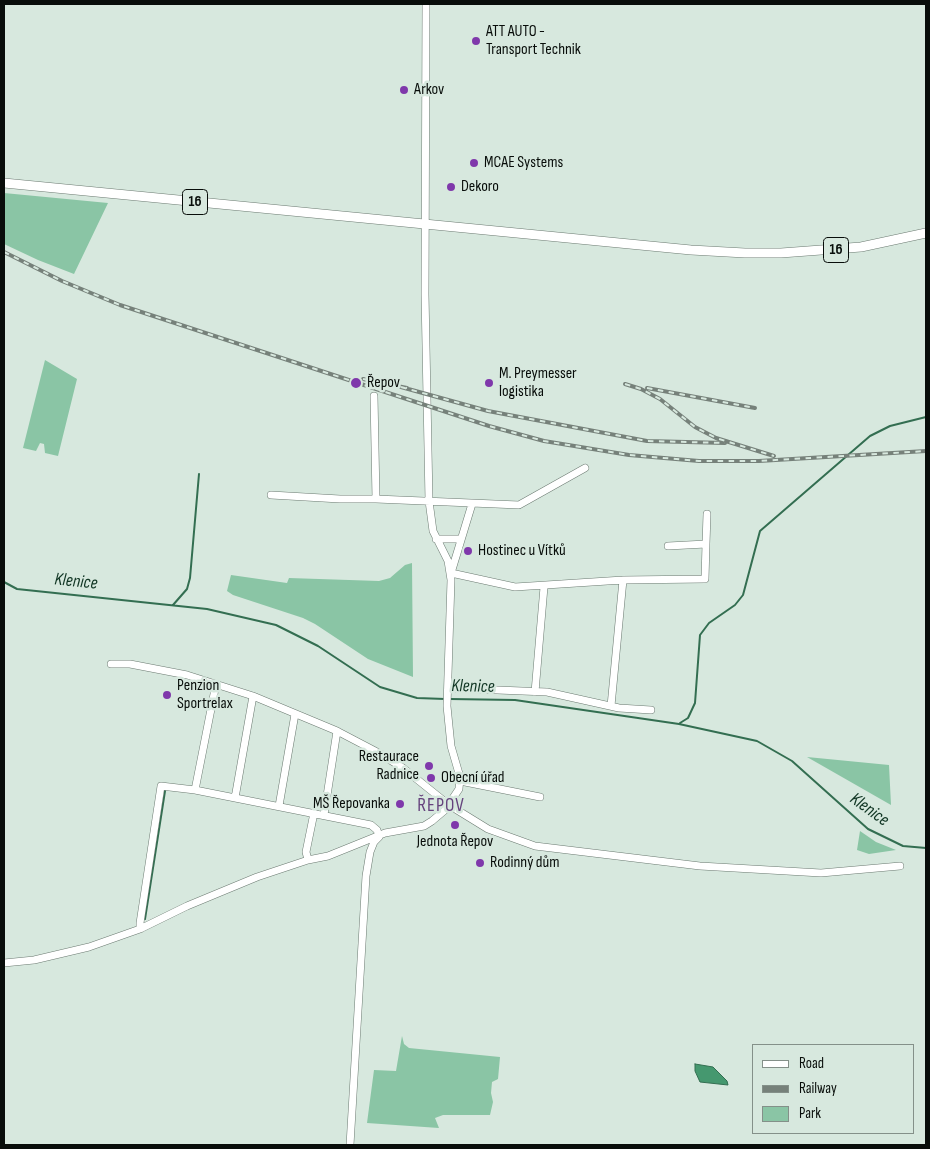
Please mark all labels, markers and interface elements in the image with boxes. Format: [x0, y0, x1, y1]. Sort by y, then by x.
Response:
place label: ATT AUTO - Transport Technik [486, 22, 581, 60]
marker: ATT AUTO - Transport Technik [470, 35, 482, 47]
place label: Arkov [414, 80, 444, 100]
marker: Arkov [398, 84, 410, 96]
place label: MCAE Systems [484, 153, 563, 173]
marker: MCAE Systems [468, 157, 480, 169]
place label: Dekoro [461, 177, 499, 197]
marker: Dekoro [445, 181, 457, 193]
road number: 16 [182, 190, 208, 214]
road number: 16 [824, 238, 848, 262]
place label: M. Preymesser logistika [499, 364, 577, 402]
place label: Řepov [367, 373, 400, 393]
marker: Řepov [349, 376, 363, 390]
marker: M. Preymesser logistika [483, 377, 495, 389]
place label: Hostinec u Vítků [478, 541, 566, 561]
marker: Hostinec u Vítků [462, 545, 474, 557]
water label: Klenice [53, 569, 99, 595]
place label: Penzion Sportrelax [177, 676, 233, 714]
water label: Klenice [451, 676, 495, 698]
marker: Penzion Sportrelax [161, 689, 173, 701]
place label: Restaurace Radnice [359, 747, 419, 785]
marker: Restaurace Radnice [423, 760, 435, 772]
place label: Obecní úřad [441, 768, 504, 788]
marker: Obecní úřad [425, 772, 437, 784]
water label: Klenice [845, 789, 893, 831]
place label: MŠ Řepovanka [313, 794, 390, 814]
district label: ŘEPOV [417, 795, 465, 817]
marker: MŠ Řepovanka [394, 798, 406, 810]
marker: Jednota Řepov [449, 819, 461, 831]
place label: Jednota Řepov [417, 832, 493, 852]
place label: Rodinný dům [490, 853, 559, 873]
marker: Rodinný dům [474, 857, 486, 869]
legend [752, 1044, 915, 1134]
text: Road [799, 1054, 824, 1073]
text: Railway [799, 1079, 837, 1098]
text: Park [799, 1104, 821, 1123]

